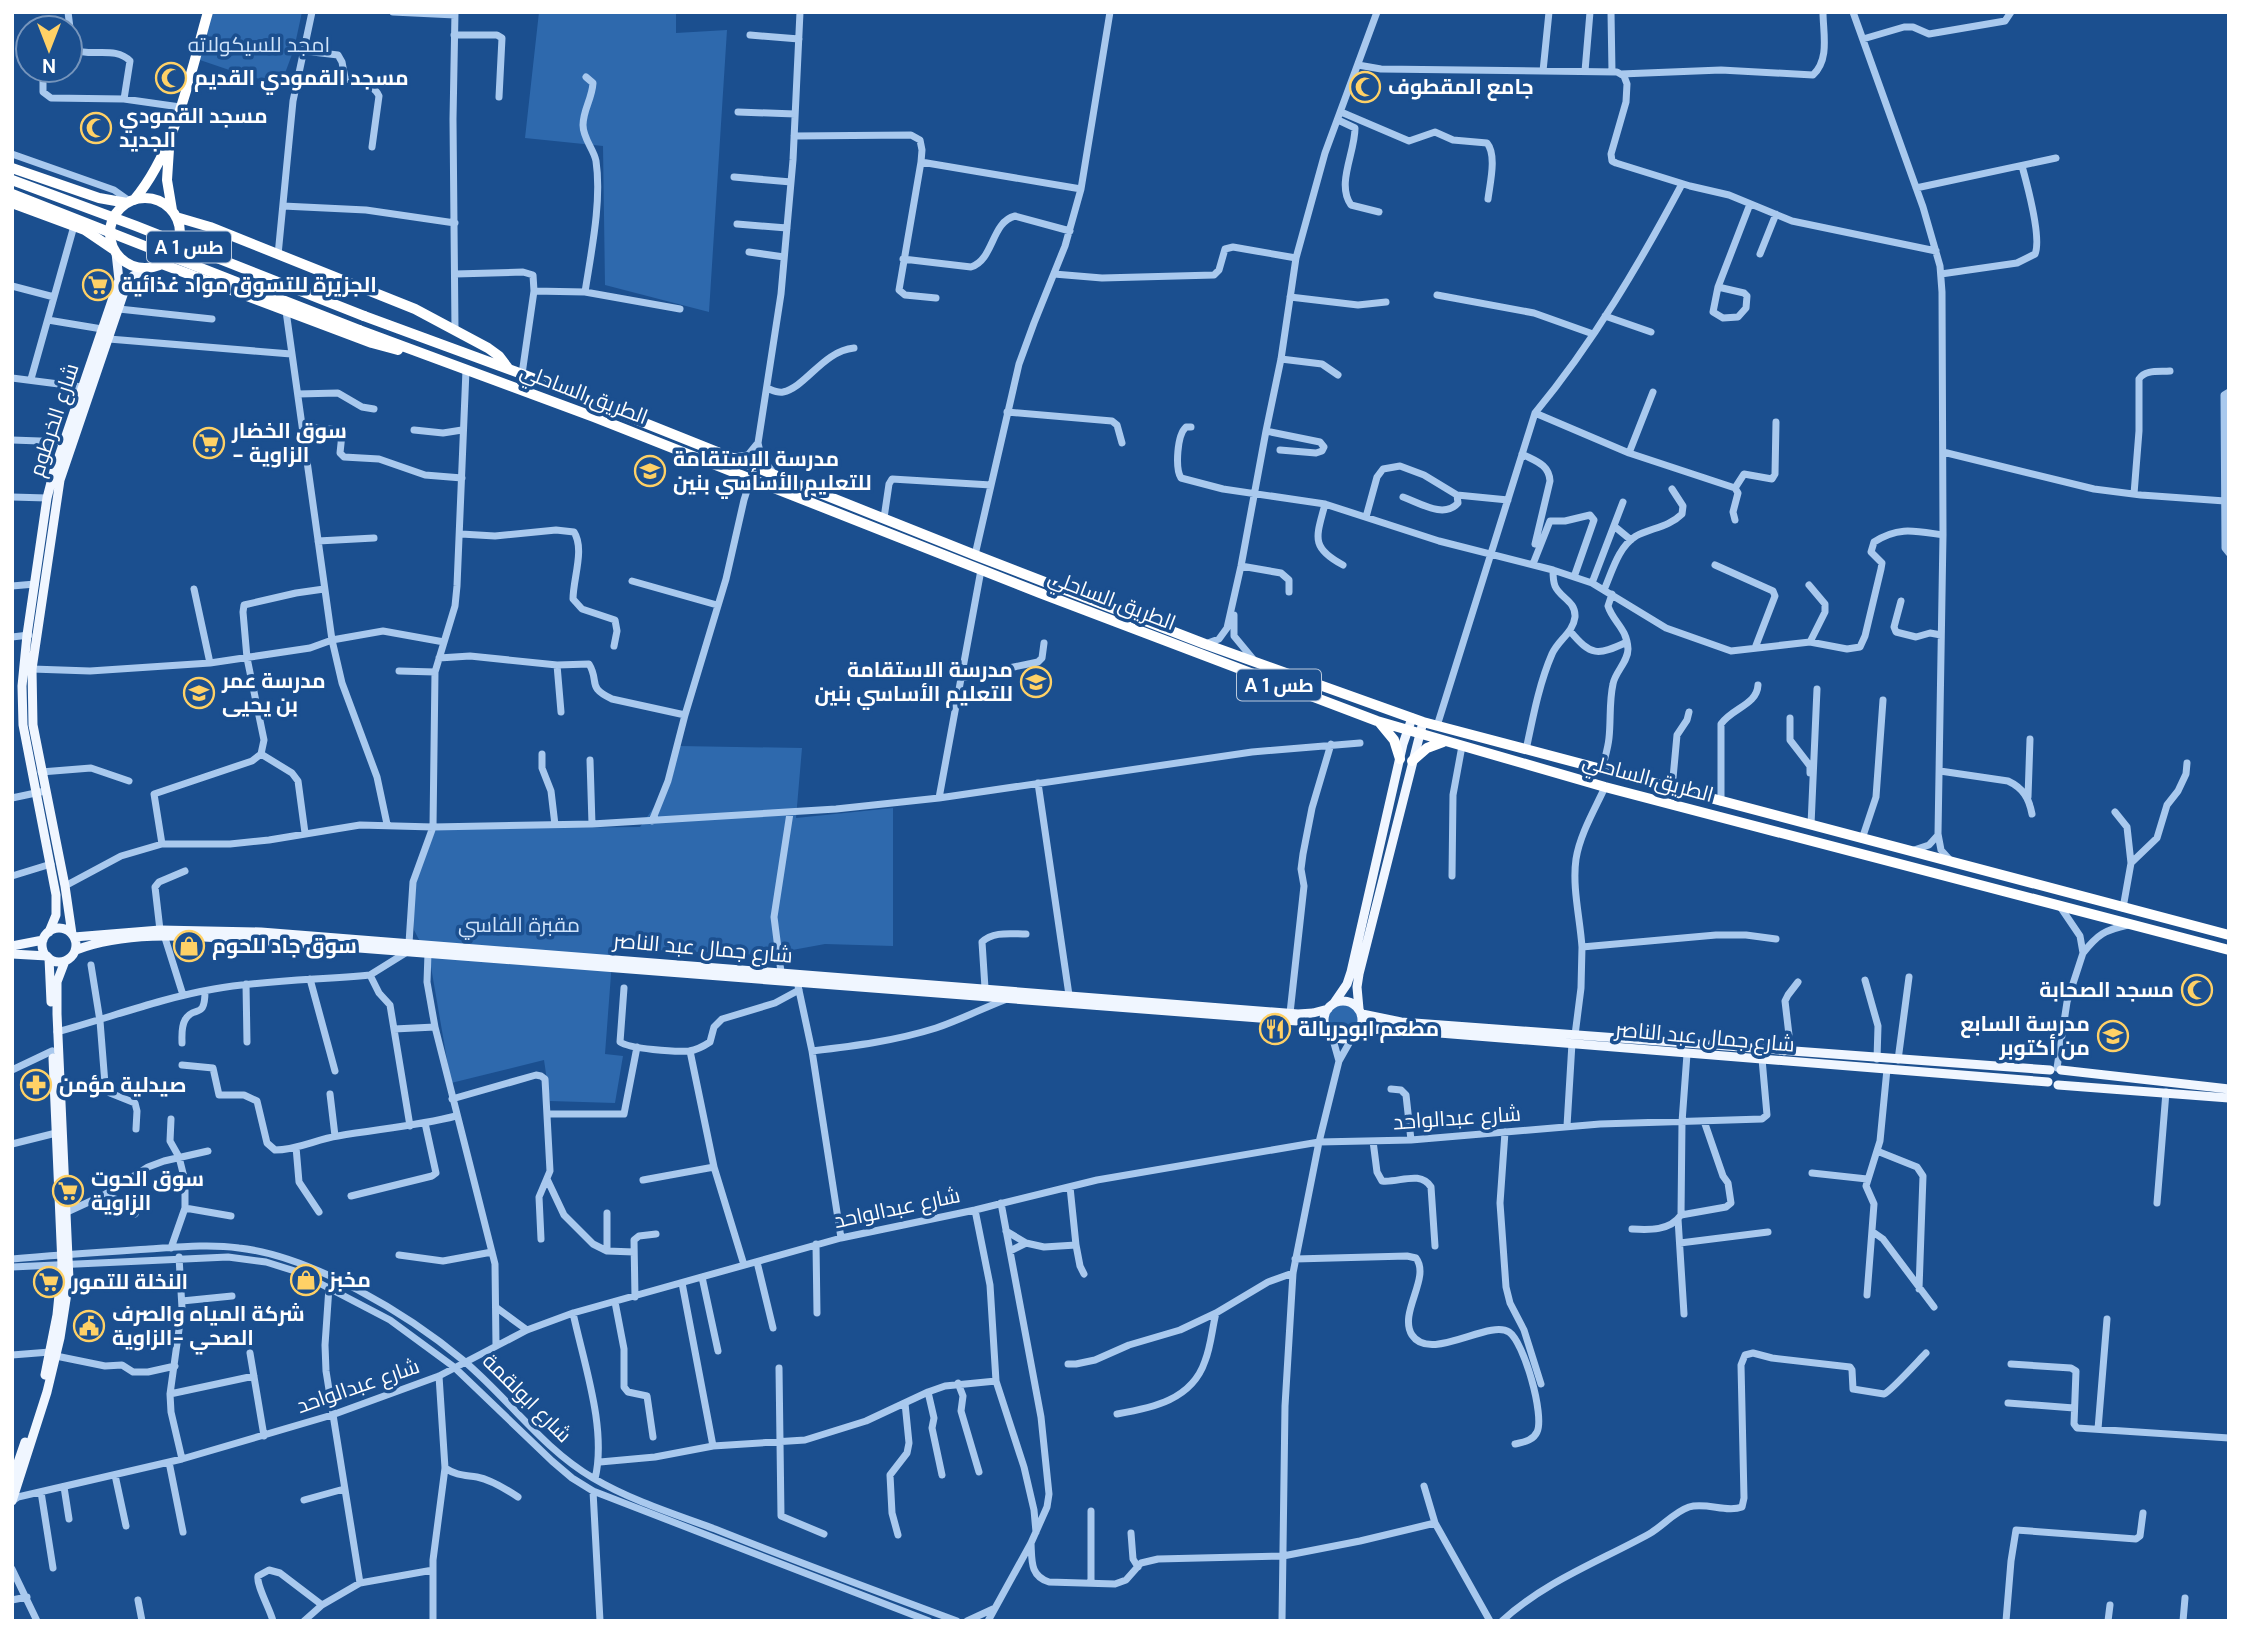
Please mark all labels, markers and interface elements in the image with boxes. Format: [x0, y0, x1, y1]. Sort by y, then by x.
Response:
north arrow [14, 14, 84, 84]
park label: امجد للسيكولاته [188, 31, 330, 59]
text: N [42, 53, 56, 78]
mosque icon: مسجد القمودي القديم [154, 61, 188, 95]
place label: مسجد القمودي القديم [194, 64, 409, 95]
mosque icon: جامع المقطوف [1348, 70, 1382, 104]
place label: جامع المقطوف [1388, 73, 1534, 101]
place label: مسجد القمودي الجديد [119, 102, 268, 154]
mosque icon: مسجد القمودي الجديد [79, 111, 113, 145]
road number: A 1 طس [147, 232, 231, 262]
supermarket icon: الجزيرة للتسوق مواد غذائية [81, 268, 115, 302]
place label: الجزيرة للتسوق مواد غذائية [121, 271, 377, 299]
street label: الطريق الساحلي [515, 357, 652, 433]
street label: شارع الخرطوم [23, 360, 85, 480]
place label: سوق الخضار - الزاوية [231, 417, 347, 469]
supermarket icon: سوق الخضار - الزاوية [192, 426, 226, 460]
place label: مدرسة اﻹستقامة للتعليم اﻷساسي بنين [673, 445, 872, 499]
school or university icon: مدرسة اﻹستقامة للتعليم اﻷساسي بنين [633, 454, 667, 488]
street label: الطريق الساحلي [1043, 563, 1180, 639]
place label: مدرسة الاستقامة للتعليم الأساسي بنين [814, 656, 1013, 710]
school or university icon: مدرسة الاستقامة للتعليم الأساسي بنين [1019, 665, 1053, 699]
place label: مدرسة عمر بن يحيى [221, 667, 326, 719]
road number: A 1 طس [1237, 670, 1321, 700]
school or university icon: مدرسة عمر بن يحيى [182, 676, 216, 710]
street label: الطريق الساحلي [1579, 747, 1717, 811]
park label: مقبرة الفاسي [458, 911, 580, 940]
street label: شارع جمال عبد الناصر [611, 926, 794, 970]
shop icon: سوق جاد للحوم [172, 929, 206, 963]
place label: سوق جاد للحوم [212, 932, 357, 960]
mosque icon: مسجد الصحابة [2180, 973, 2214, 1007]
place label: مسجد الصحابة [2039, 976, 2174, 1004]
place label: مدرسة السابع من أكتوبر [1960, 1010, 2090, 1062]
restaurant icon: مطعم ابودربالة [1258, 1012, 1292, 1046]
place label: مطعم ابودربالة [1298, 1015, 1439, 1043]
street label: شارع جمال عبد الناصر [1613, 1015, 1796, 1059]
school or university icon: مدرسة السابع من أكتوبر [2096, 1019, 2130, 1053]
pharmacy icon: صيدلية مؤمن [19, 1068, 53, 1102]
place label: صيدلية مؤمن [59, 1071, 187, 1099]
street label: شارع عبدالواحد [1392, 1100, 1522, 1136]
place label: سوق الحوت الزاوية [91, 1165, 204, 1217]
supermarket icon: سوق الحوت الزاوية [51, 1174, 85, 1208]
street label: شارع عبدالواحد [831, 1181, 963, 1235]
shop icon: مخبز [289, 1263, 323, 1297]
supermarket icon: النخلة للتمور [32, 1265, 66, 1299]
place label: مخبز [328, 1266, 371, 1294]
place label: النخلة للتمور [71, 1268, 188, 1296]
place label: شركة المياه والصرف الصحي -الزاوية [112, 1300, 305, 1355]
public building icon: شركة المياه والصرف الصحي -الزاوية [72, 1309, 106, 1343]
street label: شارع ابولقمة [476, 1347, 578, 1449]
street label: شارع عبدالواحد [293, 1352, 423, 1420]

